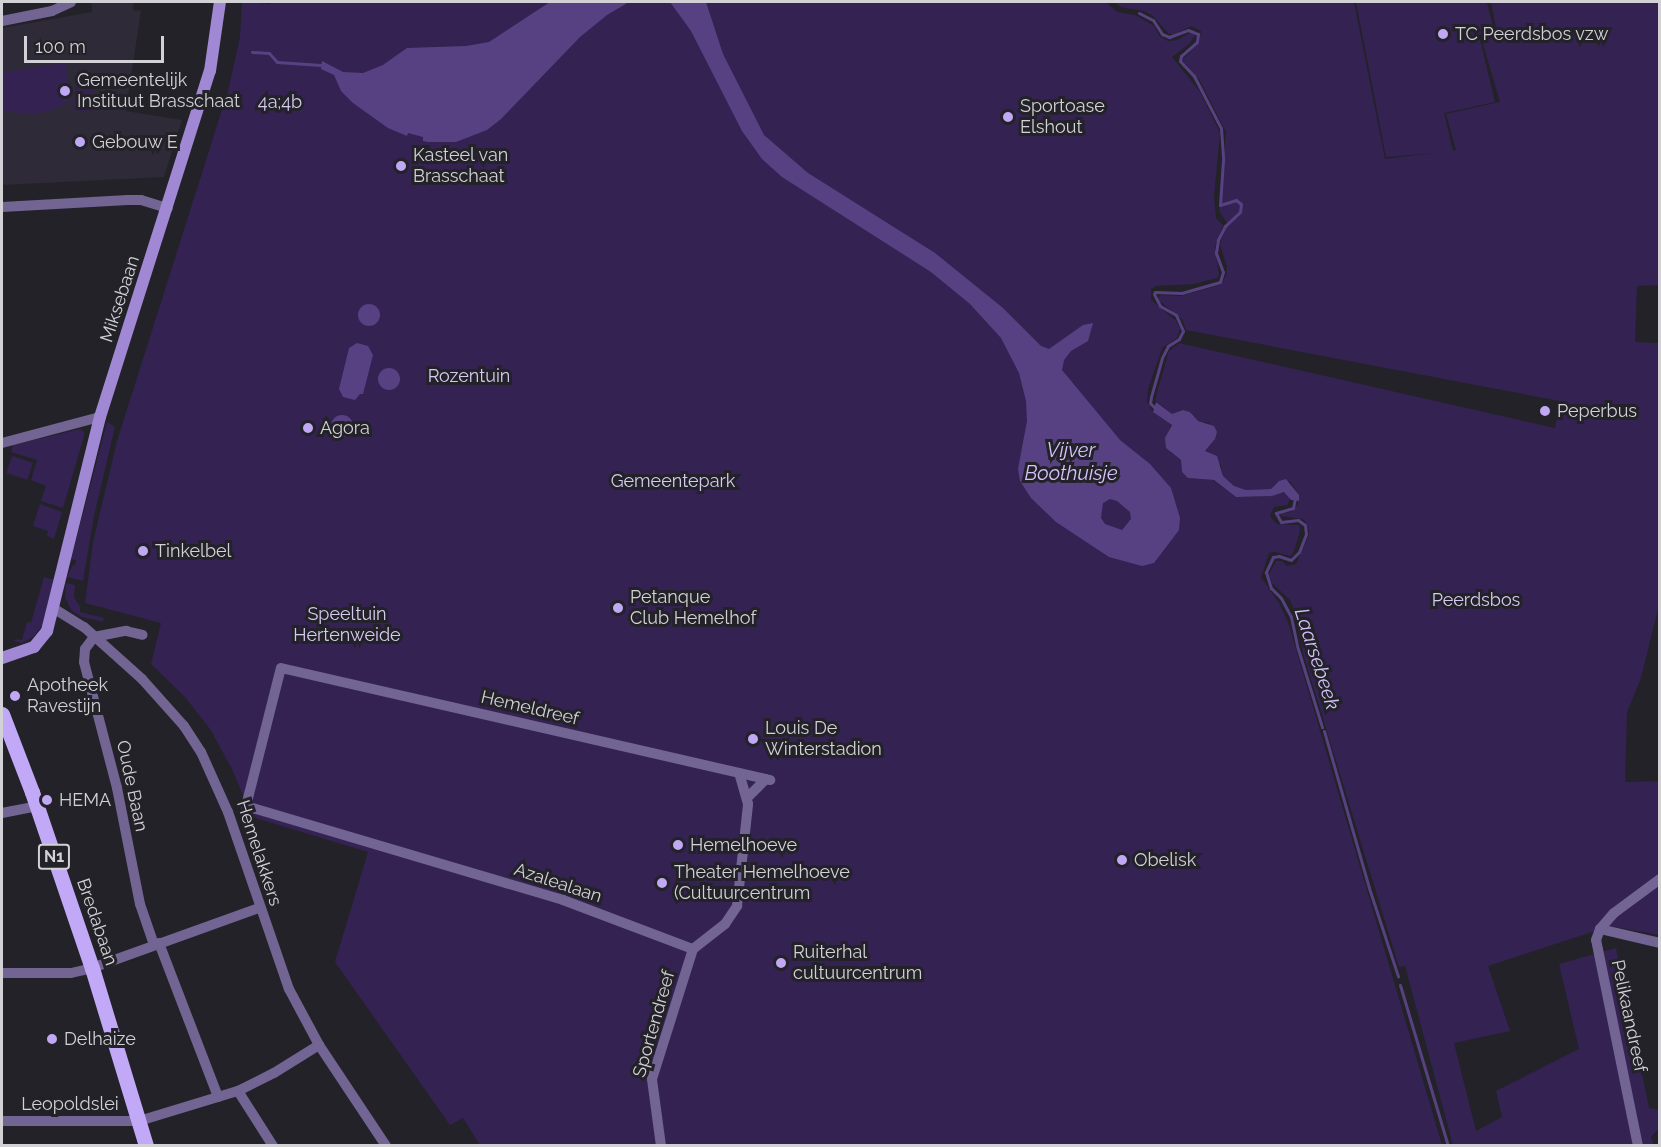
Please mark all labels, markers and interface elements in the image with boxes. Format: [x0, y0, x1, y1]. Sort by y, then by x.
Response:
place label: TC Peerdsbos vzw [1455, 23, 1609, 45]
scale bar [27, 24, 166, 62]
marker: TC Peerdsbos vzw [1436, 27, 1450, 41]
text: 100 m [35, 36, 86, 57]
place label: Gemeentelijk Instituut Brasschaat [77, 70, 240, 112]
marker: Gemeentelijk Instituut Brasschaat [58, 84, 72, 98]
park label: 4a;4b [258, 91, 302, 113]
place label: Sportoase Elshout [1020, 96, 1105, 138]
marker: Sportoase Elshout [1001, 110, 1015, 124]
place label: Gebouw E [92, 131, 178, 153]
marker: Gebouw E [73, 135, 87, 149]
place label: Kasteel van Brasschaat [413, 145, 509, 188]
marker: Kasteel van Brasschaat [394, 159, 408, 173]
street label: Miksebaan [96, 253, 144, 345]
park label: Rozentuin [428, 365, 510, 387]
place label: Peperbus [1557, 400, 1637, 422]
marker: Peperbus [1538, 404, 1552, 418]
place label: Agora [320, 417, 370, 439]
marker: Agora [301, 421, 315, 435]
water label: Vijver Boothuisje [1024, 438, 1118, 485]
park label: Gemeentepark [611, 470, 735, 492]
place label: Tinkelbel [155, 540, 231, 562]
marker: Tinkelbel [136, 544, 150, 558]
place label: Petanque Club Hemelhof [630, 587, 756, 630]
park label: Peerdsbos [1432, 589, 1520, 611]
marker: Petanque Club Hemelhof [611, 601, 625, 615]
park label: Speeltuin Hertenweide [293, 604, 401, 646]
water label: Laarsebeek [1289, 605, 1345, 713]
place label: Apotheek Ravestijn [27, 675, 108, 718]
street label: Hemeldreef [479, 686, 581, 730]
marker: Apotheek Ravestijn [8, 689, 22, 703]
place label: Louis De Winterstadion [765, 718, 882, 760]
marker: Louis De Winterstadion [746, 732, 760, 746]
street label: Oude Baan [112, 738, 152, 834]
place label: HEMA [59, 789, 111, 811]
marker: HEMA [40, 793, 54, 807]
street label: Hemelakkers [232, 798, 286, 908]
place label: Hemelhoeve [690, 834, 797, 856]
marker: Hemelhoeve [671, 838, 685, 852]
road number: N1 [38, 844, 70, 870]
place label: Obelisk [1134, 849, 1196, 871]
marker: Obelisk [1115, 853, 1129, 867]
street label: Azalealaan [511, 859, 605, 907]
place label: Theater Hemelhoeve (Cultuurcentrum [674, 862, 850, 904]
street label: Bredabaan [72, 876, 122, 968]
marker: Theater Hemelhoeve (Cultuurcentrum [655, 876, 669, 890]
place label: Ruiterhal cultuurcentrum [793, 942, 922, 984]
marker: Ruiterhal cultuurcentrum [774, 956, 788, 970]
street label: Pelikaandreef [1607, 958, 1651, 1074]
street label: Sportendreef [628, 968, 680, 1080]
place label: Delhaize [64, 1028, 136, 1050]
marker: Delhaize [45, 1032, 59, 1046]
street label: Leopoldslei [21, 1093, 119, 1115]

